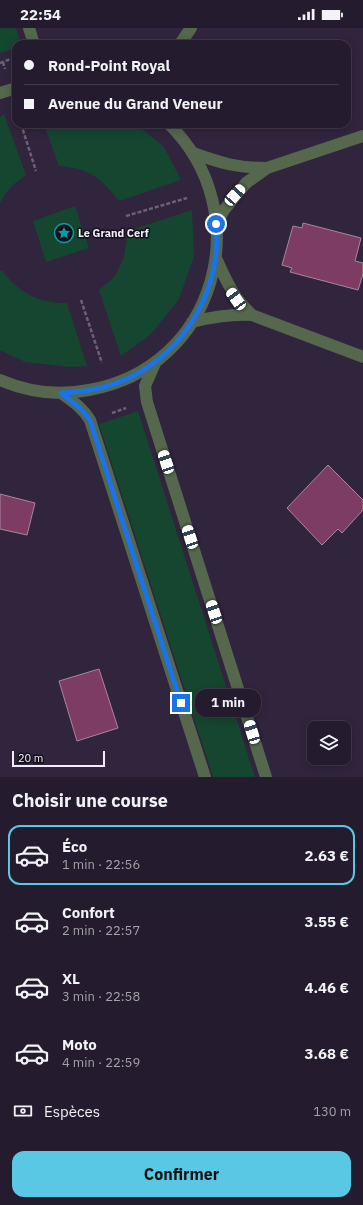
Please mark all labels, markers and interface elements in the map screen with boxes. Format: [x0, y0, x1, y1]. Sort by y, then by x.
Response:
text: 22:54 [20, 5, 61, 24]
text: Rond-Point Royal [48, 56, 170, 75]
text: Avenue du Grand Veneur [48, 94, 222, 113]
car [223, 182, 247, 208]
route start [207, 215, 225, 233]
place icon: Le Grand Cerf [53, 222, 75, 244]
place label: Le Grand Cerf [78, 226, 149, 240]
car [224, 286, 248, 312]
car [157, 449, 175, 475]
car [181, 524, 199, 550]
car [205, 599, 223, 625]
callout: 1 min [195, 689, 261, 717]
route end [172, 694, 190, 712]
text: 1 min [211, 694, 245, 711]
car [243, 719, 261, 745]
map controls [307, 721, 351, 765]
button: layers [307, 721, 351, 765]
scale bar [12, 749, 105, 768]
text: 20 m [18, 751, 43, 765]
text: Choisir une course [12, 789, 168, 812]
icon: car [14, 837, 50, 873]
text: Éco [62, 837, 87, 856]
text: 2.63 € [304, 846, 349, 865]
text: 1 min · 22:56 [62, 856, 140, 873]
icon: car [14, 903, 50, 939]
text: Confort [62, 903, 115, 922]
text: 3.55 € [304, 912, 349, 931]
text: 2 min · 22:57 [62, 922, 140, 939]
icon: car [14, 969, 50, 1005]
text: XL [62, 969, 80, 988]
text: 4.46 € [304, 978, 349, 997]
text: 3 min · 22:58 [62, 988, 140, 1005]
icon: car [14, 1035, 50, 1071]
text: Moto [62, 1035, 97, 1054]
text: 3.68 € [304, 1044, 349, 1063]
text: 4 min · 22:59 [62, 1054, 140, 1071]
icon: cash [12, 1100, 34, 1122]
text: Espèces [44, 1102, 100, 1121]
text: 130 m [313, 1103, 351, 1120]
button: Confirmer [12, 1151, 351, 1197]

